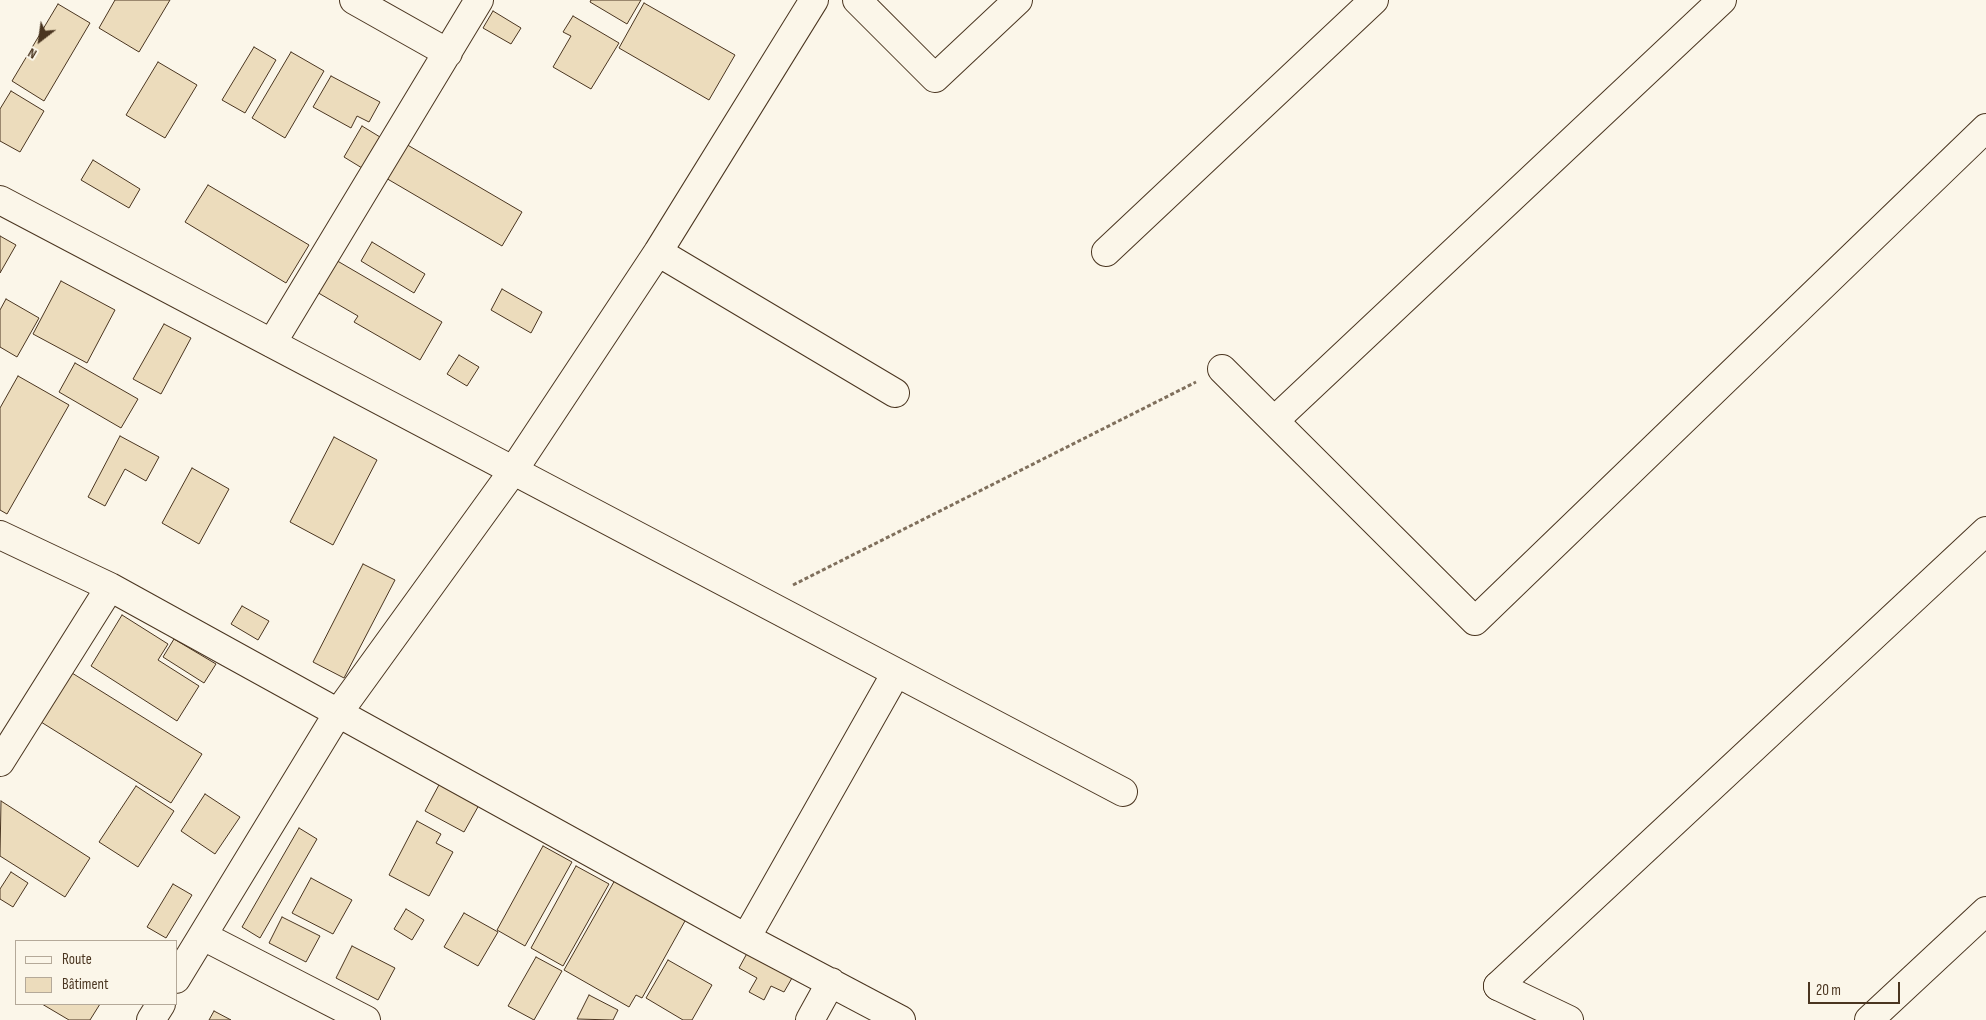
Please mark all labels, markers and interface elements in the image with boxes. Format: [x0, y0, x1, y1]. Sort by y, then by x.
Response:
north arrow [15, 15, 65, 65]
text: N [25, 44, 40, 63]
legend [15, 940, 178, 1005]
text: Route [62, 950, 92, 969]
scale bar [1811, 972, 1904, 1004]
text: Bâtiment [62, 975, 109, 994]
text: 20 m [1816, 981, 1841, 1000]

